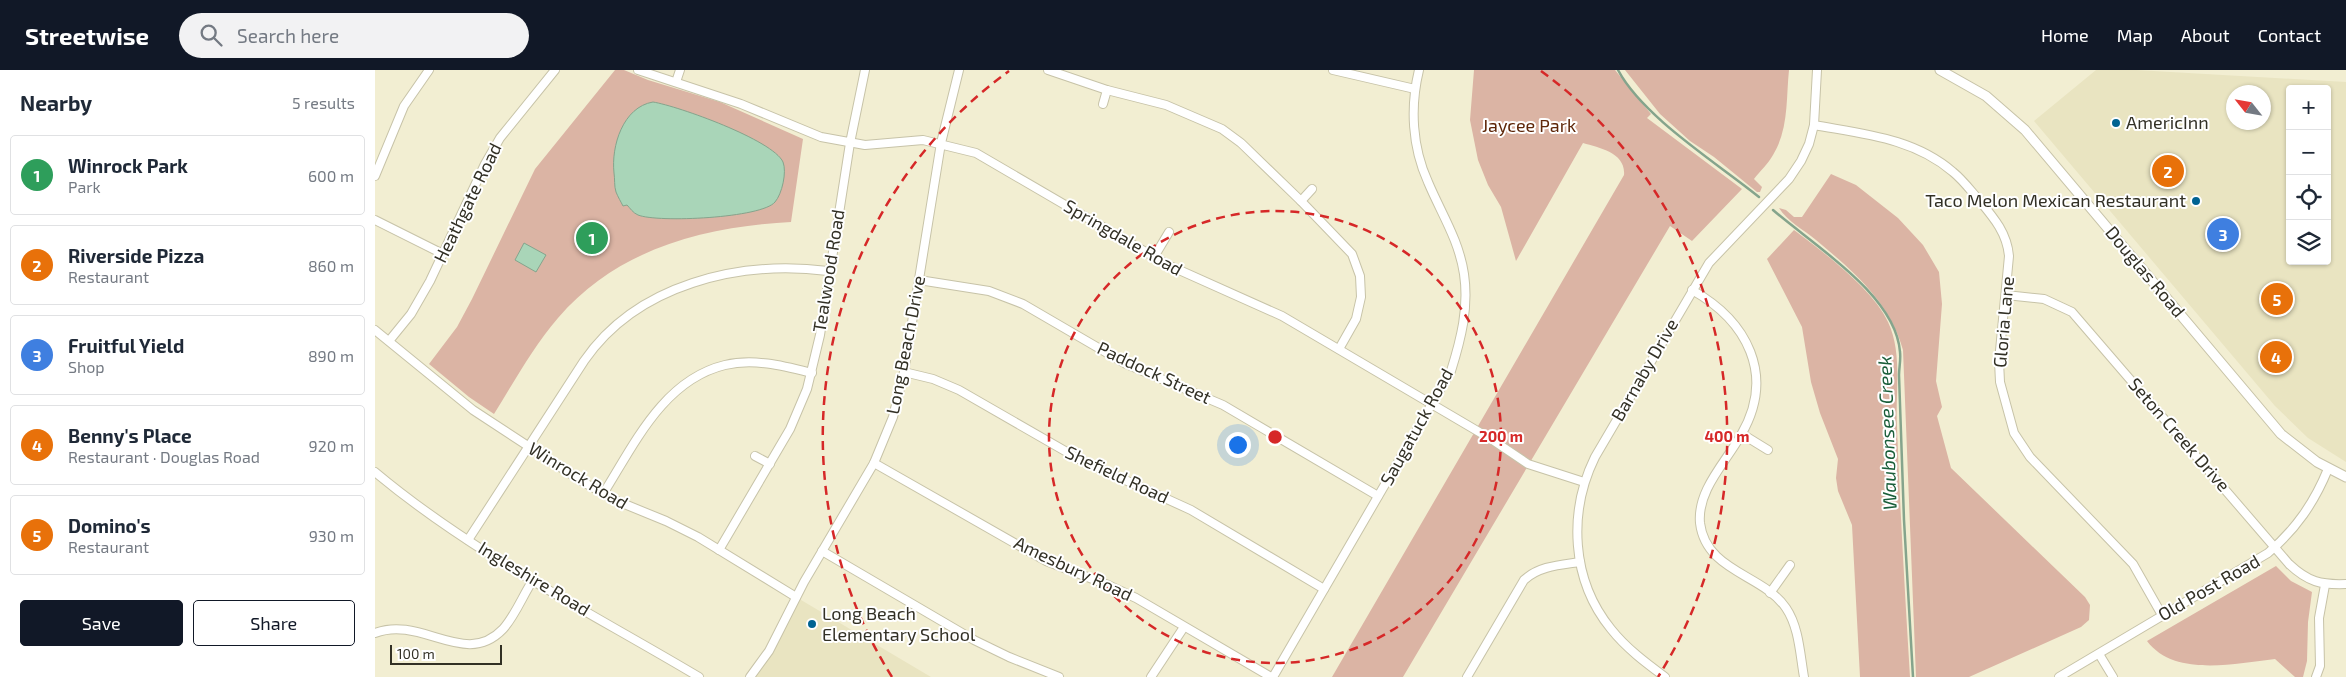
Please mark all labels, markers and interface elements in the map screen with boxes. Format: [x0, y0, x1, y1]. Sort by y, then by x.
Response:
search box [179, 13, 529, 58]
text: Streetwise [25, 21, 149, 50]
icon: search [197, 21, 225, 49]
text: Search here [237, 24, 339, 47]
text: Home [2041, 24, 2089, 46]
text: Map [2117, 24, 2153, 46]
text: About [2181, 24, 2230, 46]
text: Contact [2258, 24, 2321, 46]
north arrow [2226, 85, 2271, 130]
map controls [2286, 85, 2331, 265]
button: + [2286, 85, 2331, 130]
text: Nearby [20, 90, 92, 115]
text: 5 results [292, 93, 355, 112]
place label: AmericInn [2126, 111, 2209, 133]
park label: Jaycee Park [1482, 114, 1576, 136]
marker: AmericInn [2110, 117, 2122, 129]
button: − [2286, 130, 2331, 175]
street label: Heathgate Road [429, 139, 506, 266]
pin: 2 [2152, 152, 2184, 190]
text: Winrock Park [68, 154, 188, 177]
text: 1 [34, 166, 40, 185]
text: 600 m [308, 166, 354, 185]
button: locate [2286, 175, 2331, 220]
text: Park [68, 177, 101, 196]
place label: Taco Melon Mexican Restaurant [1925, 189, 2186, 211]
street label: Springdale Road [1060, 194, 1187, 280]
marker: Taco Melon Mexican Restaurant [2190, 195, 2202, 207]
street label: Tealwood Road [807, 208, 849, 334]
pin: 3 [2207, 215, 2239, 253]
pin: 1 [576, 219, 608, 257]
button: layers [2286, 220, 2331, 265]
street label: Douglas Road [2101, 221, 2190, 321]
text: Riverside Pizza [68, 244, 204, 267]
text: 2 [32, 256, 42, 275]
text: 860 m [308, 256, 354, 275]
text: Restaurant [68, 267, 149, 286]
street label: Long Beach Drive [881, 274, 929, 416]
street label: Gloria Lane [1988, 275, 2018, 369]
pin: 5 [2261, 280, 2293, 318]
street label: Barnaby Drive [1606, 314, 1682, 425]
text: Fruitful Yield [68, 334, 184, 357]
street label: Paddock Street [1094, 336, 1215, 408]
pin: 4 [2260, 338, 2292, 376]
text: 3 [32, 346, 42, 365]
text: 890 m [308, 346, 354, 365]
water label: Waubonsee Creek [1872, 355, 1901, 511]
text: Shop [68, 357, 105, 376]
street label: Saugatuck Road [1375, 364, 1457, 489]
street label: Seton Creek Drive [2124, 373, 2235, 496]
text: Benny's Place [68, 424, 192, 447]
text: 200 m [1479, 427, 1523, 445]
text: 400 m [1705, 427, 1749, 445]
centre of rings [1266, 428, 1284, 446]
your location [1225, 432, 1251, 458]
text: 4 [32, 436, 42, 455]
text: 920 m [309, 436, 354, 455]
street label: Winrock Road [525, 437, 632, 514]
street label: Shefield Road [1062, 440, 1173, 508]
text: Restaurant · Douglas Road [68, 447, 260, 466]
text: Domino's [68, 514, 151, 537]
text: 5 [33, 526, 41, 545]
text: 930 m [309, 526, 354, 545]
street label: Amesbury Road [1011, 531, 1136, 605]
street label: Ingleshire Road [475, 536, 594, 620]
text: Restaurant [68, 537, 149, 556]
street label: Old Post Road [2154, 549, 2263, 625]
button: Save [20, 600, 183, 646]
button: Share [193, 600, 355, 646]
place label: Long Beach Elementary School [822, 602, 976, 645]
marker: Long Beach Elementary School [806, 618, 818, 630]
scale bar [390, 642, 503, 665]
text: 100 m [397, 645, 435, 662]

